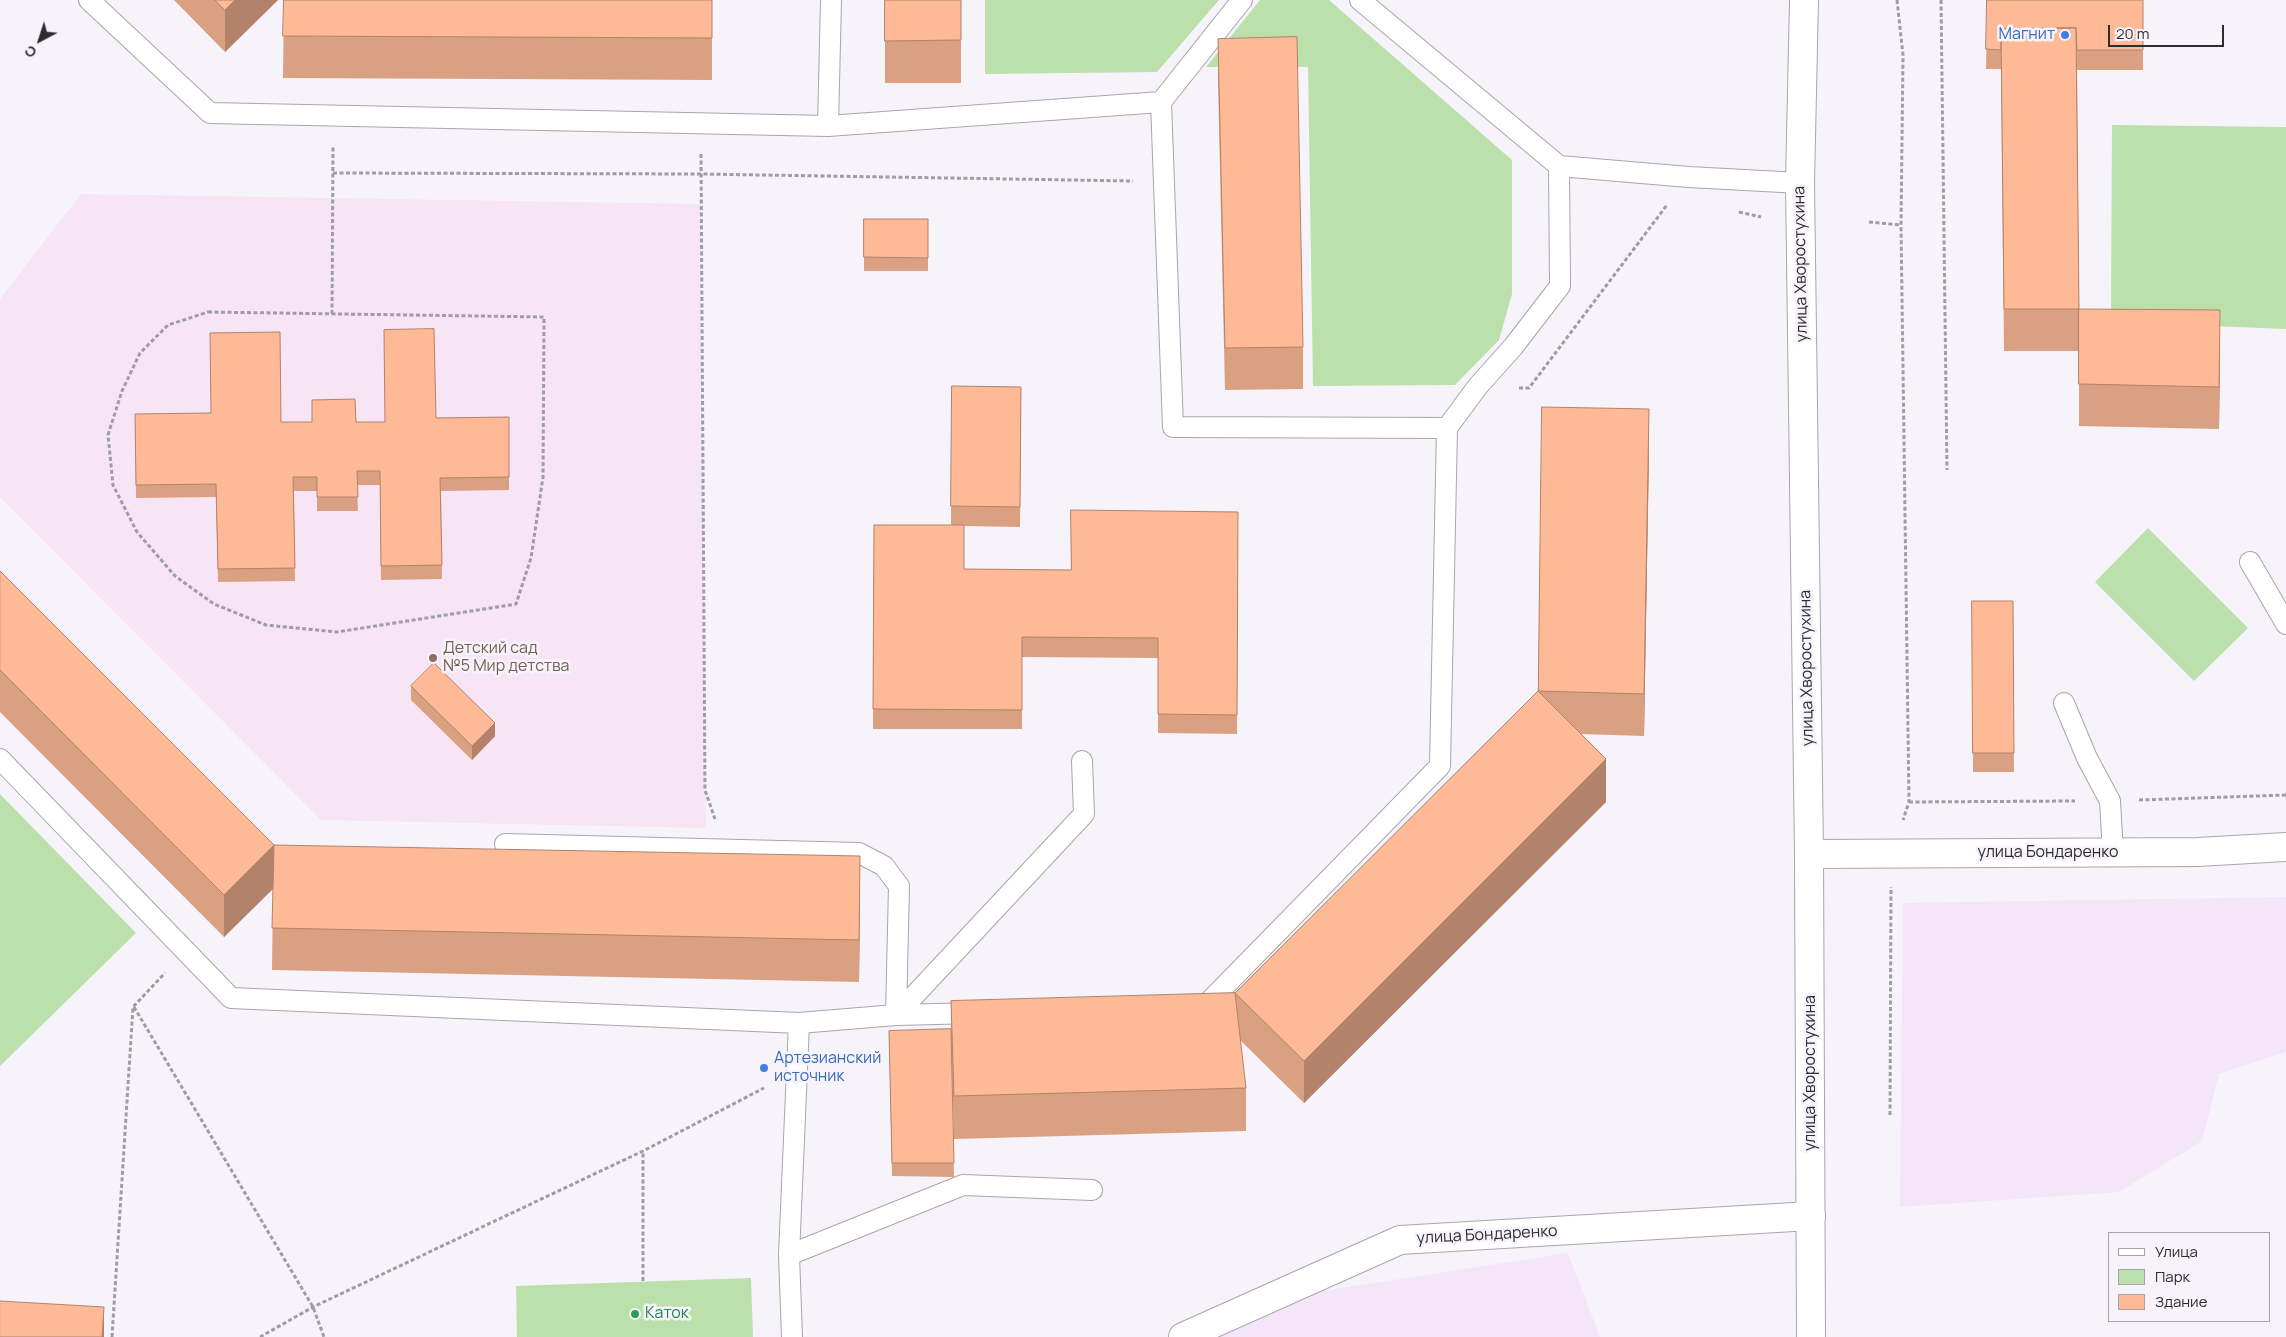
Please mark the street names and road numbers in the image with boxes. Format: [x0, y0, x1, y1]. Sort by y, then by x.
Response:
street label: улица Хворостухина [1790, 186, 1812, 342]
street label: улица Хворостухина [1796, 590, 1818, 746]
street label: улица Бондаренко [1978, 843, 2118, 863]
street label: улица Хворостухина [1801, 995, 1821, 1151]
street label: улица Бондаренко [1416, 1222, 1558, 1248]

